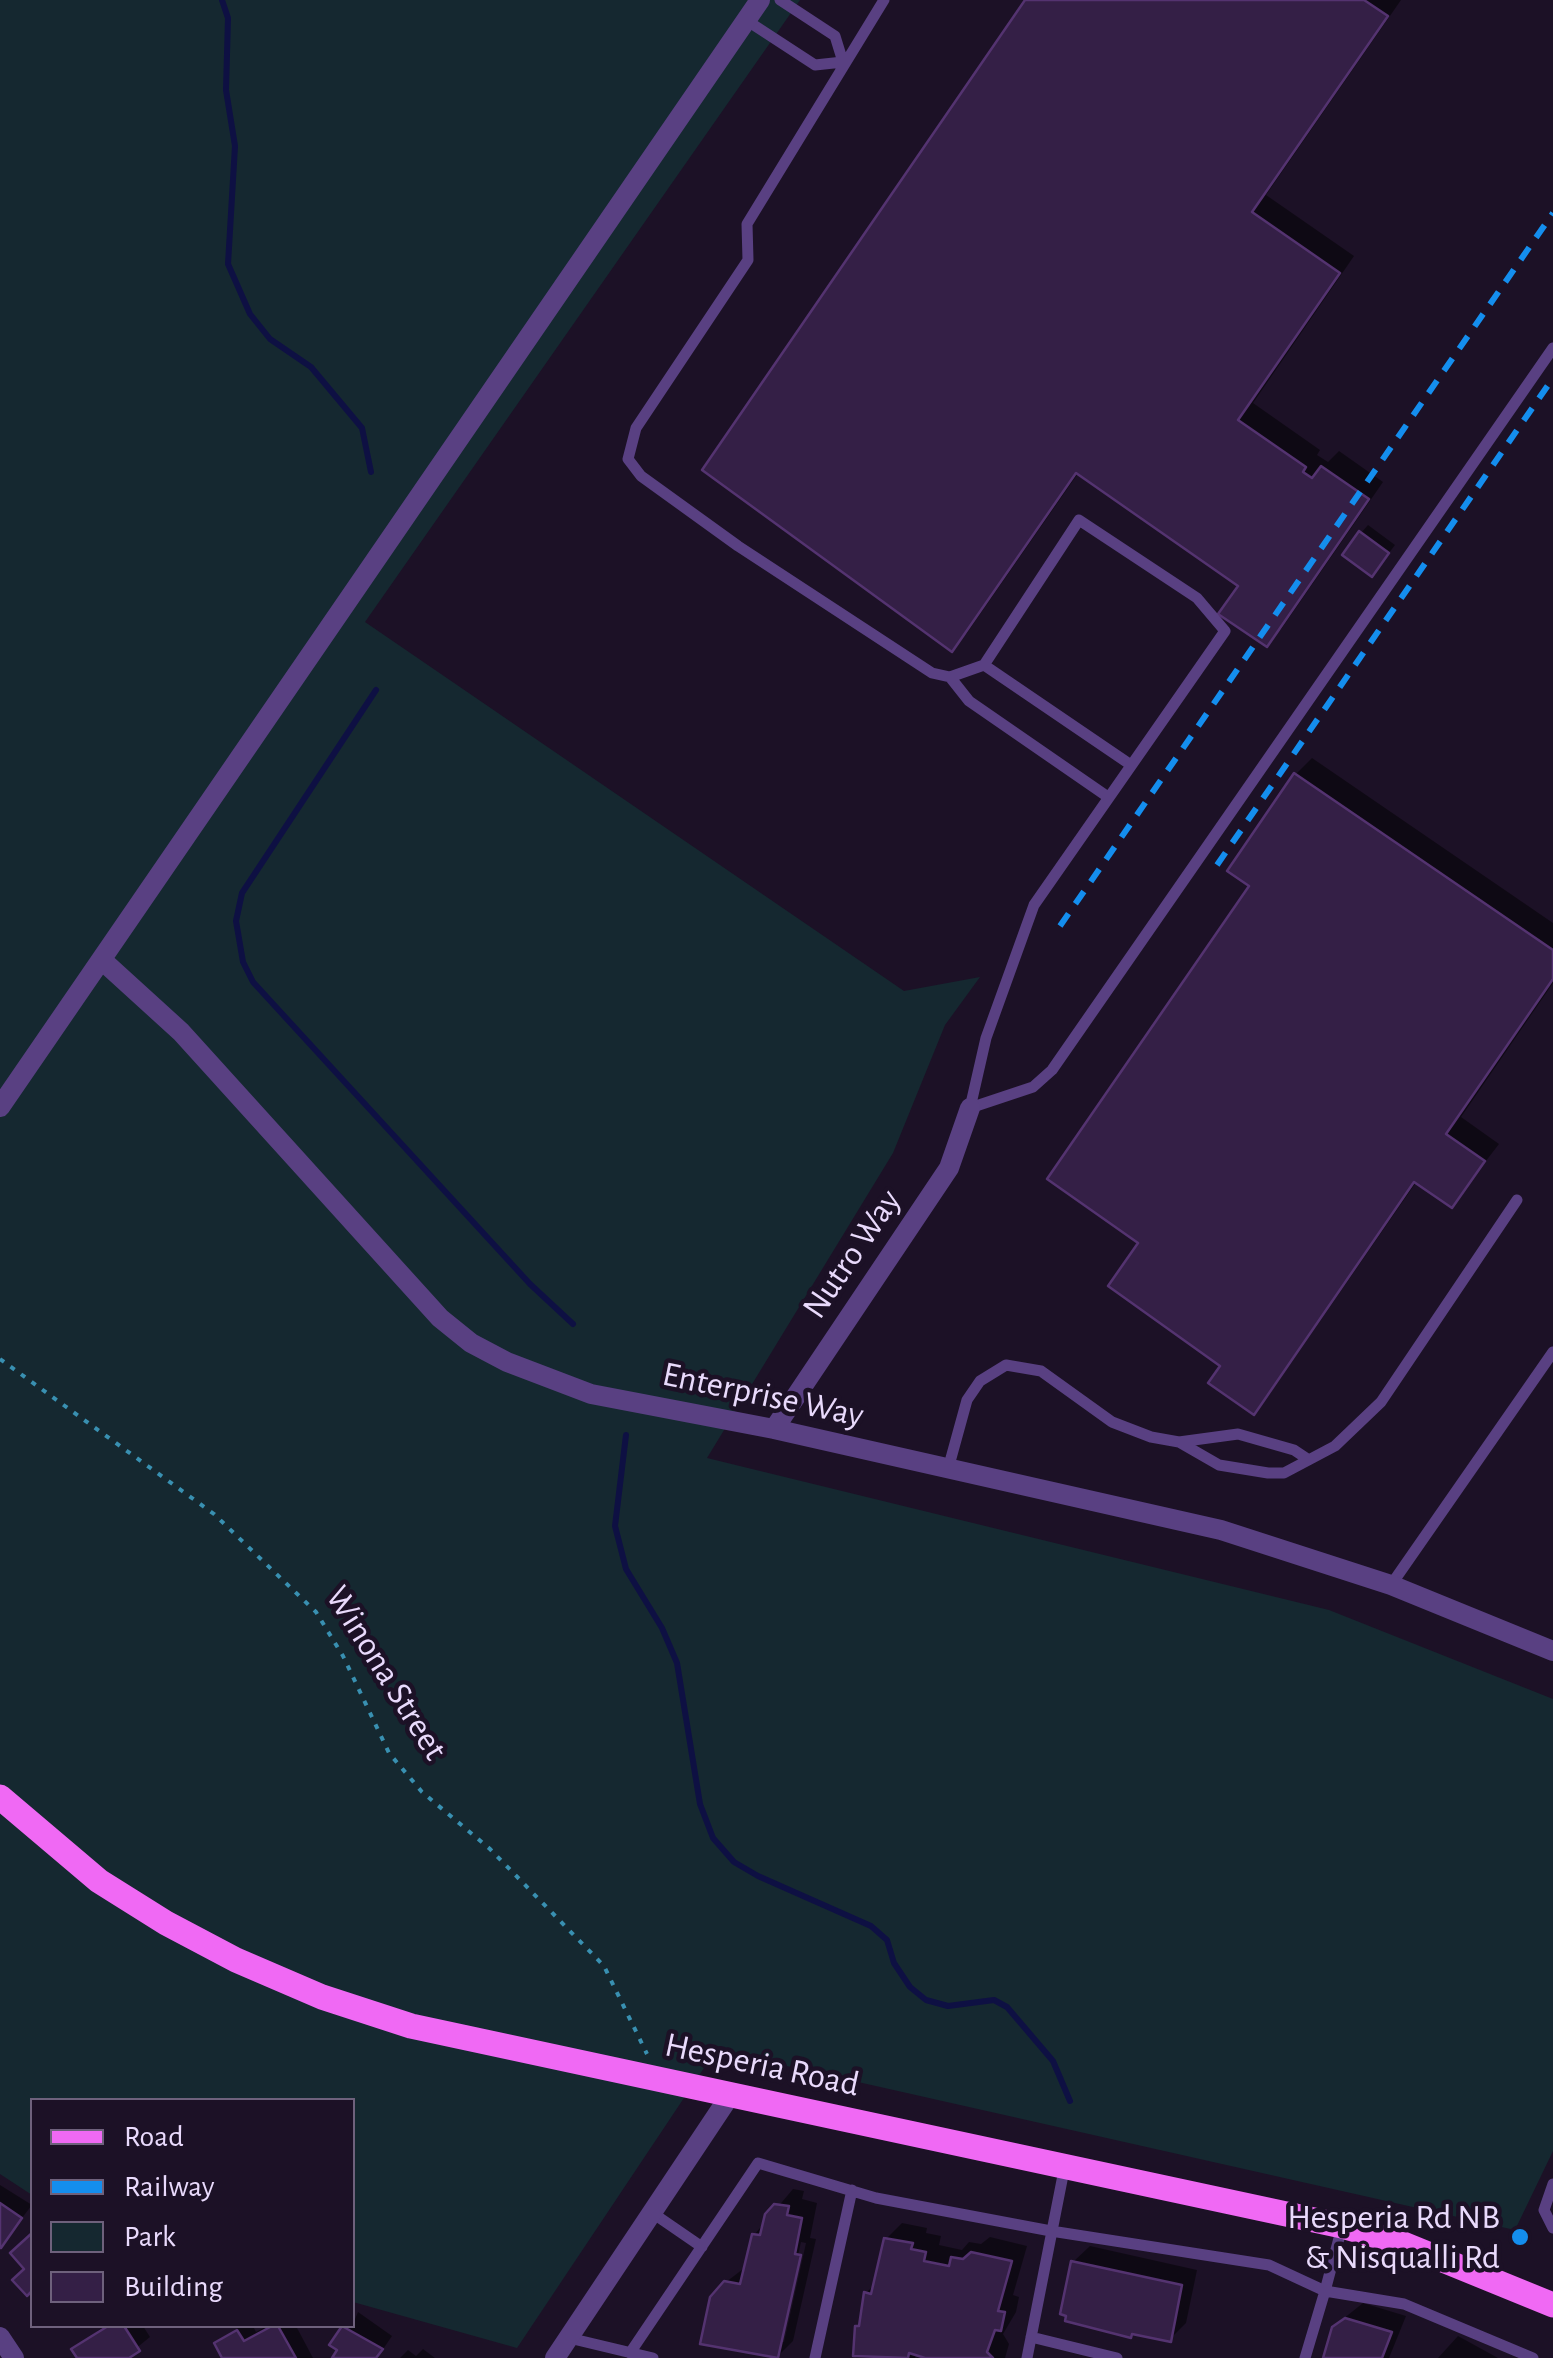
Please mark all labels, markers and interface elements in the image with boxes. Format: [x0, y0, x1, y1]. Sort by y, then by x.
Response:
street label: Nutro Way [794, 1181, 910, 1327]
street label: Enterprise Way [658, 1353, 868, 1437]
street label: Winona Street [316, 1578, 456, 1768]
street label: Hesperia Road [661, 2024, 863, 2106]
legend [30, 2098, 355, 2328]
text: Road [124, 2122, 184, 2152]
text: Railway [124, 2172, 215, 2202]
place label: Hesperia Rd NB & Nisqualli Rd [1287, 2196, 1500, 2278]
text: Park [124, 2222, 176, 2252]
marker: Hesperia Rd NB & Nisqualli Rd [1509, 2226, 1531, 2248]
text: Building [124, 2272, 223, 2302]

